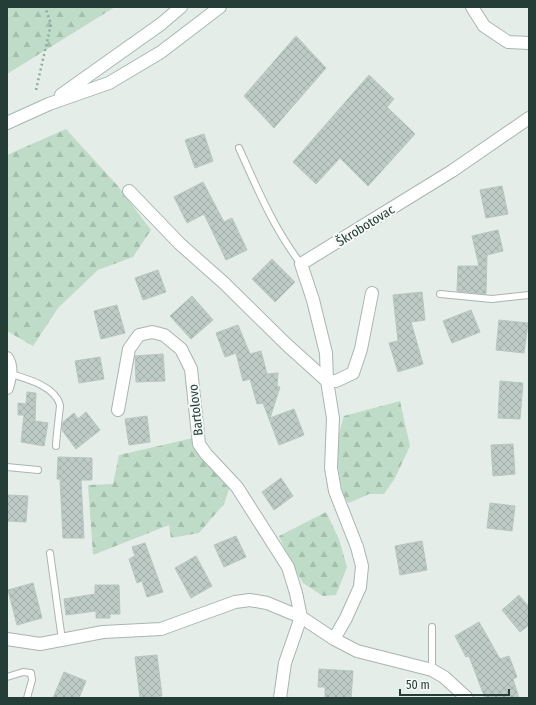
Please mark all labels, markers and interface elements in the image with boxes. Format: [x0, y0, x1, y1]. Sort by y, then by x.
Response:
street label: Škrobotovac [333, 201, 397, 249]
street label: Bartolovo [185, 383, 206, 436]
scale bar [400, 671, 509, 697]
text: 50 m [406, 678, 430, 692]

